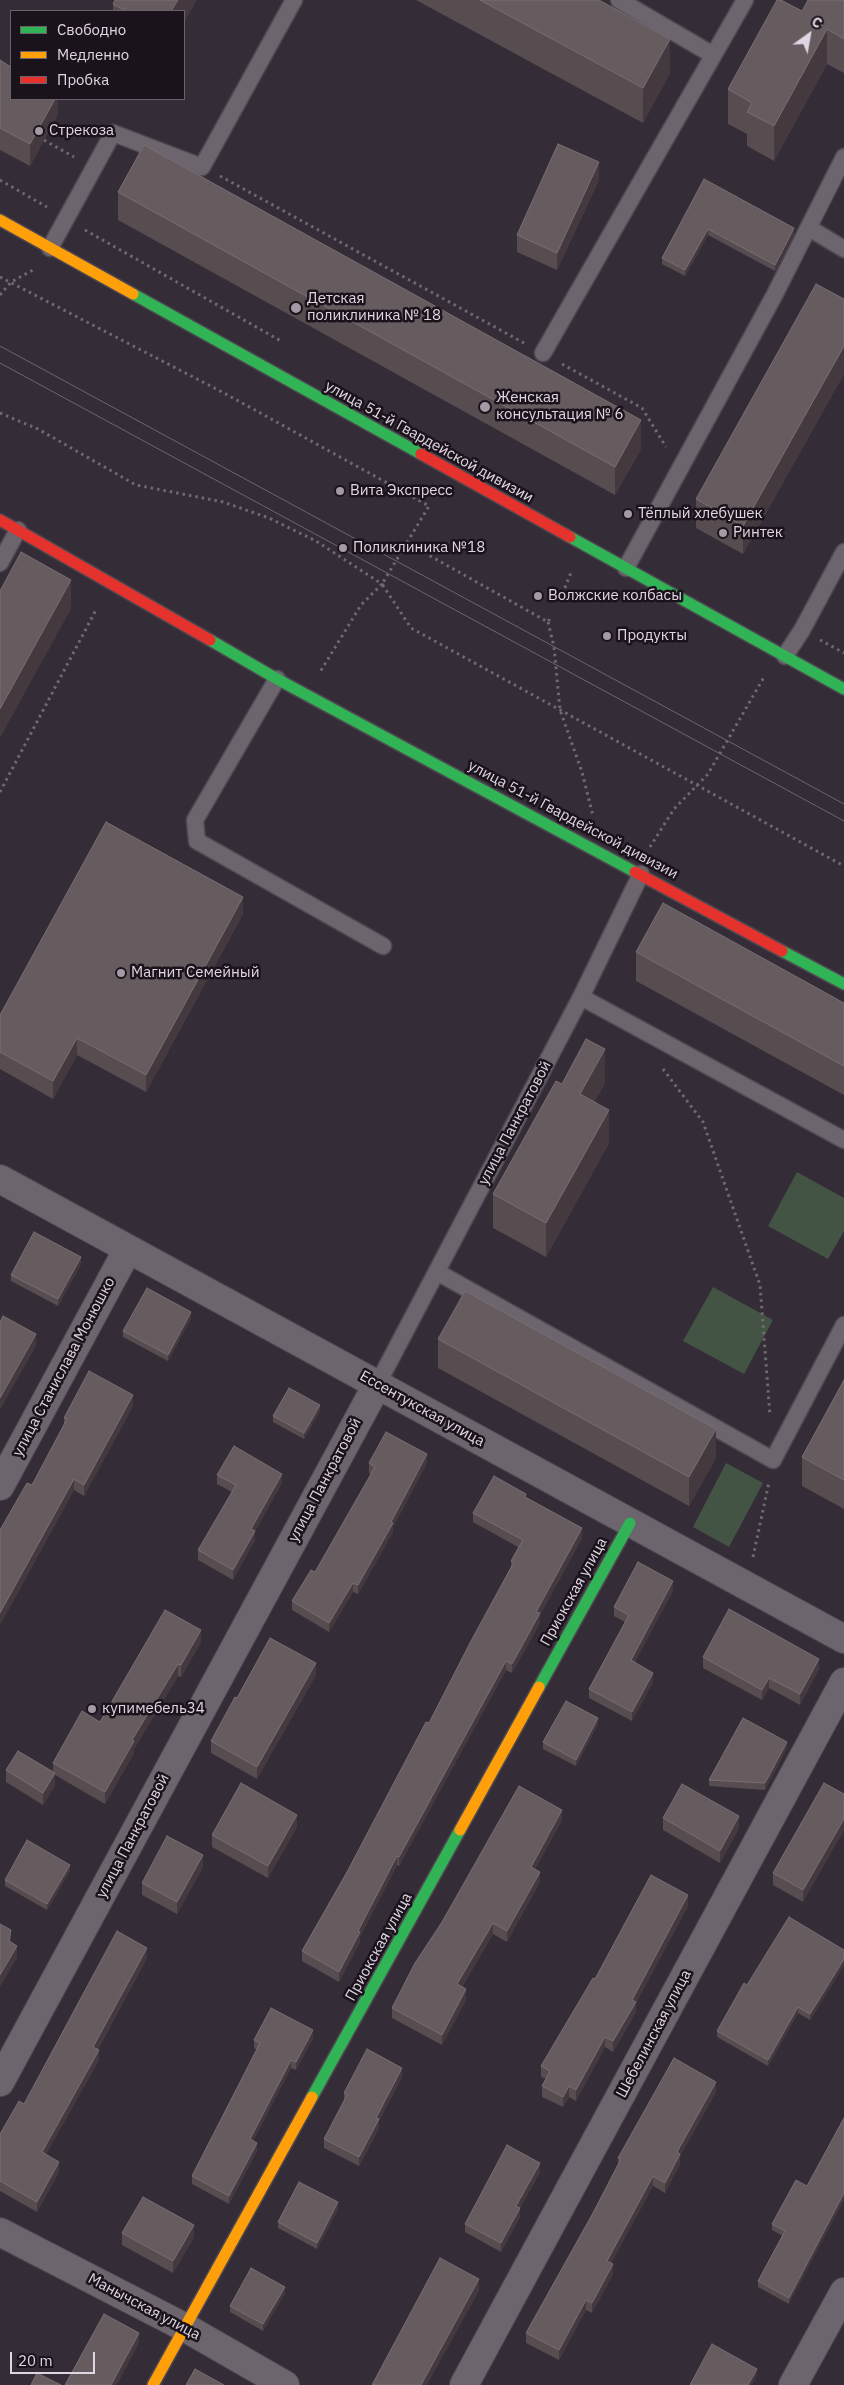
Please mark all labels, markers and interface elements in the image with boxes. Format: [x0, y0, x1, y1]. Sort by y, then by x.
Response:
legend [10, 10, 185, 100]
north arrow [784, 10, 834, 60]
text: С [808, 12, 826, 32]
text: Свободно [57, 20, 126, 39]
text: Медленно [57, 45, 129, 64]
text: Пробка [57, 70, 109, 89]
place label: Стрекоза [49, 122, 114, 140]
marker: Стрекоза [33, 125, 45, 137]
place label: Детская поликлиника № 18 [307, 290, 441, 325]
marker: Детская поликлиника № 18 [289, 301, 303, 315]
street label: улица 51-й Гвардейской дивизии [322, 377, 536, 507]
place label: Женская консультация № 6 [496, 389, 624, 424]
marker: Женская консультация № 6 [478, 400, 492, 414]
place label: Вита Экспресс [350, 482, 453, 500]
marker: Вита Экспресс [334, 485, 346, 497]
place label: Тёплый хлебушек [638, 505, 763, 523]
marker: Тёплый хлебушек [622, 508, 634, 520]
place label: Ринтек [733, 524, 783, 542]
marker: Ринтек [717, 527, 729, 539]
place label: Поликлиника №18 [353, 539, 485, 557]
marker: Поликлиника №18 [337, 542, 349, 554]
place label: Волжские колбасы [548, 587, 682, 605]
marker: Волжские колбасы [532, 590, 544, 602]
place label: Продукты [617, 627, 687, 645]
marker: Продукты [601, 630, 613, 642]
street label: улица 51-й Гвардейской дивизии [465, 757, 681, 883]
place label: Магнит Семейный [131, 964, 260, 982]
marker: Магнит Семейный [115, 967, 127, 979]
street label: улица Панкратовой [475, 1058, 555, 1188]
street label: улица Станислава Монюшко [9, 1274, 119, 1460]
street label: Ессентукская улица [356, 1367, 488, 1451]
street label: улица Панкратовой [285, 1415, 365, 1545]
street label: Приокская улица [537, 1535, 611, 1649]
place label: купимебель34 [102, 1700, 205, 1718]
marker: купимебель34 [86, 1703, 98, 1715]
street label: улица Панкратовой [93, 1771, 173, 1901]
street label: Приокская улица [342, 1890, 416, 2004]
street label: Шебелинская улица [613, 1967, 695, 2101]
street label: Манычская улица [85, 2270, 203, 2344]
scale bar [12, 2342, 98, 2374]
text: 20 m [18, 2351, 53, 2370]

